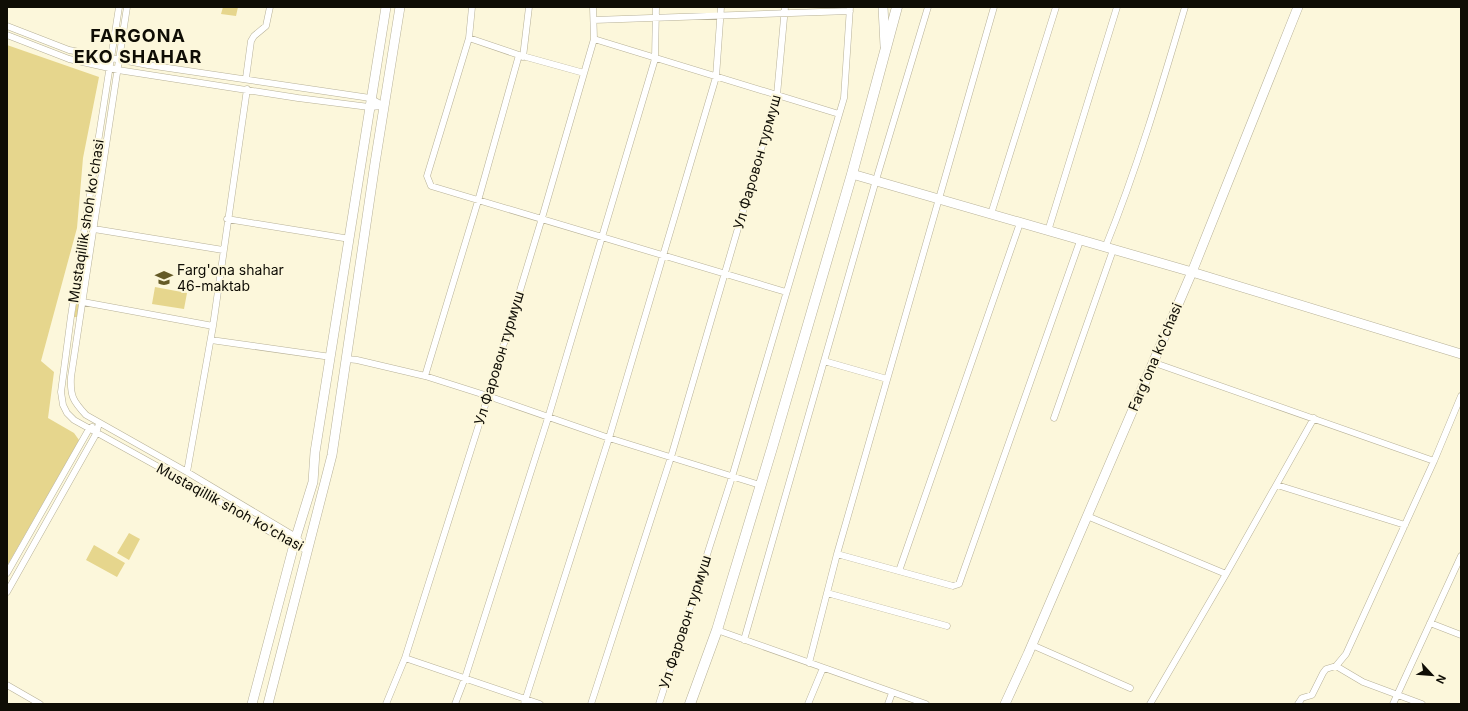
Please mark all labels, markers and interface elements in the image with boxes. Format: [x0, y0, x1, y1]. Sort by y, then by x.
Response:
district label: FARGONA EKO SHAHAR [74, 25, 202, 67]
street label: Ул Фаровон турмуш [729, 93, 784, 231]
street label: Mustaqillik shoh ko'chasi [64, 138, 107, 304]
place label: Farg'ona shahar 46-maktab [177, 261, 284, 294]
school or university icon: Farg'ona shahar 46-maktab [154, 268, 174, 288]
street label: Ул Фаровон турмуш [470, 289, 527, 427]
street label: Fargʻona koʻchasi [1124, 300, 1185, 414]
street label: Mustaqillik shoh ko'chasi [154, 459, 307, 554]
street label: Ул Фаровон турмуш [655, 553, 714, 691]
north arrow [1412, 655, 1452, 695]
text: N [1433, 673, 1449, 686]

